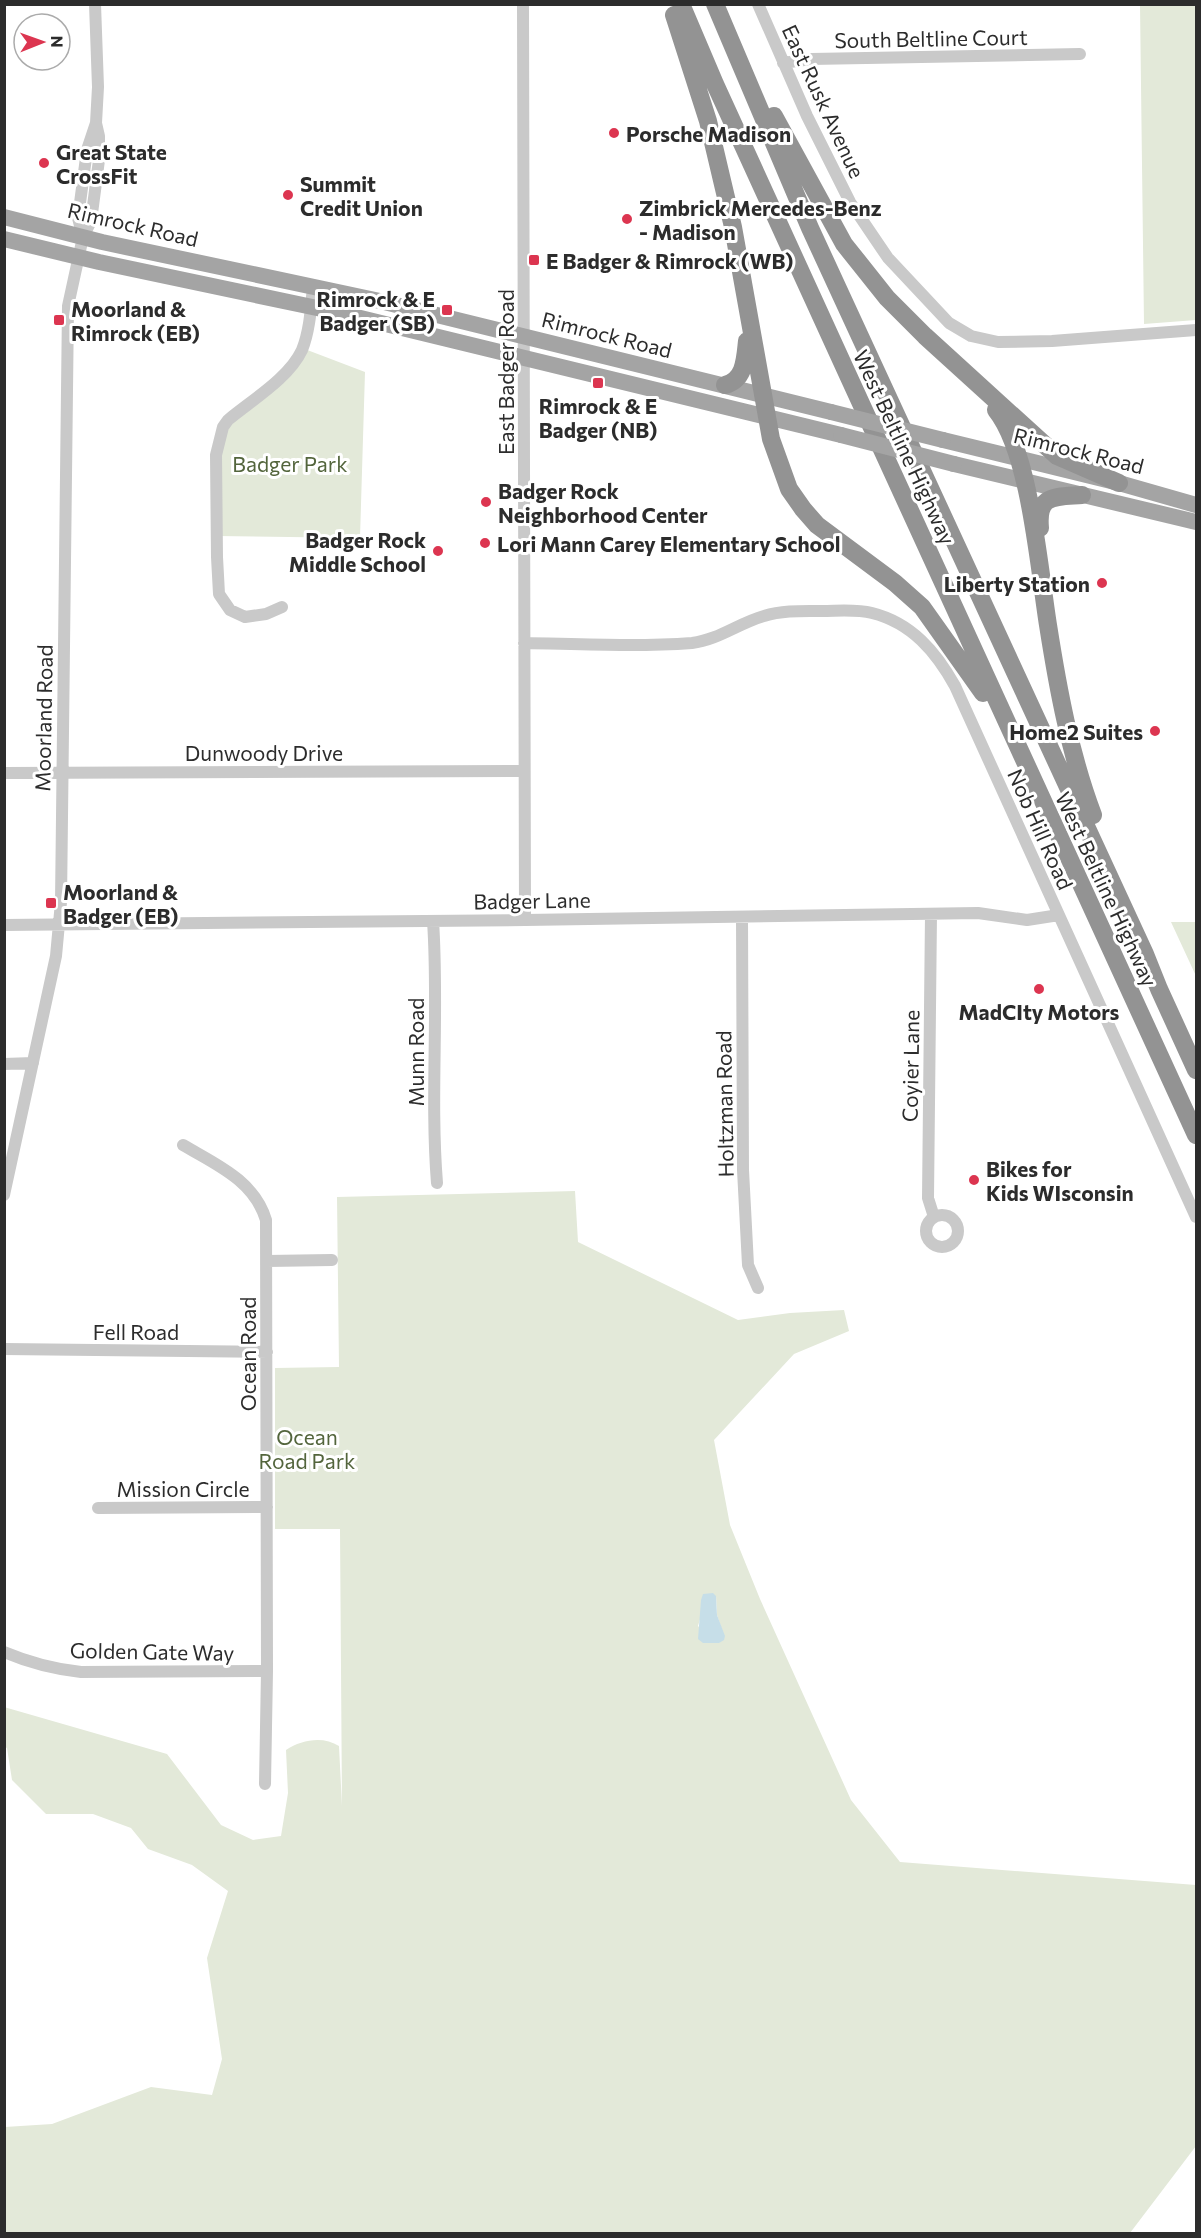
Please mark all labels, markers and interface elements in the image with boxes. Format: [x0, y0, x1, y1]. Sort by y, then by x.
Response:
north arrow [12, 12, 72, 72]
street label: East Rusk Avenue [778, 20, 870, 182]
street label: South Beltline Court [834, 24, 1028, 52]
text: N [48, 36, 67, 48]
place label: Porsche Madison [626, 121, 791, 146]
marker: Porsche Madison [607, 126, 621, 140]
place label: Great State CrossFit [56, 139, 167, 188]
marker: Great State CrossFit [37, 156, 51, 170]
place label: Summit Credit Union [300, 171, 423, 220]
marker: Summit Credit Union [281, 188, 295, 202]
place label: Zimbrick Mercedes-Benz - Madison [639, 195, 882, 244]
street label: Rimrock Road [65, 197, 201, 251]
marker: Zimbrick Mercedes-Benz - Madison [620, 212, 634, 226]
place label: E Badger & Rimrock (WB) [546, 248, 793, 273]
marker: E Badger & Rimrock (WB) [527, 253, 541, 267]
place label: Rimrock & E Badger (SB) [317, 286, 435, 335]
street label: East Badger Road [493, 289, 518, 455]
place label: Moorland & Rimrock (EB) [71, 296, 200, 345]
marker: Rimrock & E Badger (SB) [440, 303, 454, 317]
street label: Rimrock Road [539, 306, 675, 362]
marker: Moorland & Rimrock (EB) [52, 313, 66, 327]
street label: West Beltline Highway [849, 346, 961, 549]
marker: Rimrock & E Badger (NB) [591, 376, 605, 390]
place label: Rimrock & E Badger (NB) [539, 393, 657, 442]
street label: Rimrock Road [1011, 422, 1147, 478]
park label: Badger Park [232, 451, 348, 476]
place label: Badger Rock Neighborhood Center [498, 478, 708, 527]
marker: Badger Rock Neighborhood Center [479, 495, 493, 509]
place label: Badger Rock Middle School [289, 527, 426, 576]
place label: Lori Mann Carey Elementary School [497, 531, 840, 556]
marker: Lori Mann Carey Elementary School [478, 536, 492, 550]
marker: Badger Rock Middle School [431, 544, 445, 558]
place label: Liberty Station [944, 571, 1090, 596]
marker: Liberty Station [1095, 576, 1109, 590]
street label: Moorland Road [29, 644, 57, 792]
place label: Home2 Suites [1009, 719, 1143, 744]
marker: Home2 Suites [1148, 724, 1162, 738]
street label: Dunwoody Drive [185, 740, 343, 765]
street label: Nob Hill Road [1003, 765, 1079, 893]
street label: West Beltline Highway [1051, 788, 1163, 991]
place label: Moorland & Badger (EB) [63, 879, 178, 928]
street label: Badger Lane [473, 886, 591, 914]
marker: Moorland & Badger (EB) [44, 896, 58, 910]
marker: MadCIty Motors [1032, 982, 1046, 996]
street label: Munn Road [403, 998, 428, 1106]
place label: MadCIty Motors [959, 999, 1120, 1024]
street label: Coyier Lane [897, 1010, 923, 1122]
street label: Holtzman Road [710, 1030, 738, 1178]
place label: Bikes for Kids WIsconsin [986, 1156, 1134, 1205]
marker: Bikes for Kids WIsconsin [967, 1173, 981, 1187]
street label: Ocean Road [235, 1297, 260, 1411]
street label: Fell Road [93, 1319, 179, 1344]
park label: Ocean Road Park [259, 1424, 356, 1473]
street label: Mission Circle [116, 1476, 250, 1501]
street label: Golden Gate Way [70, 1637, 235, 1665]

